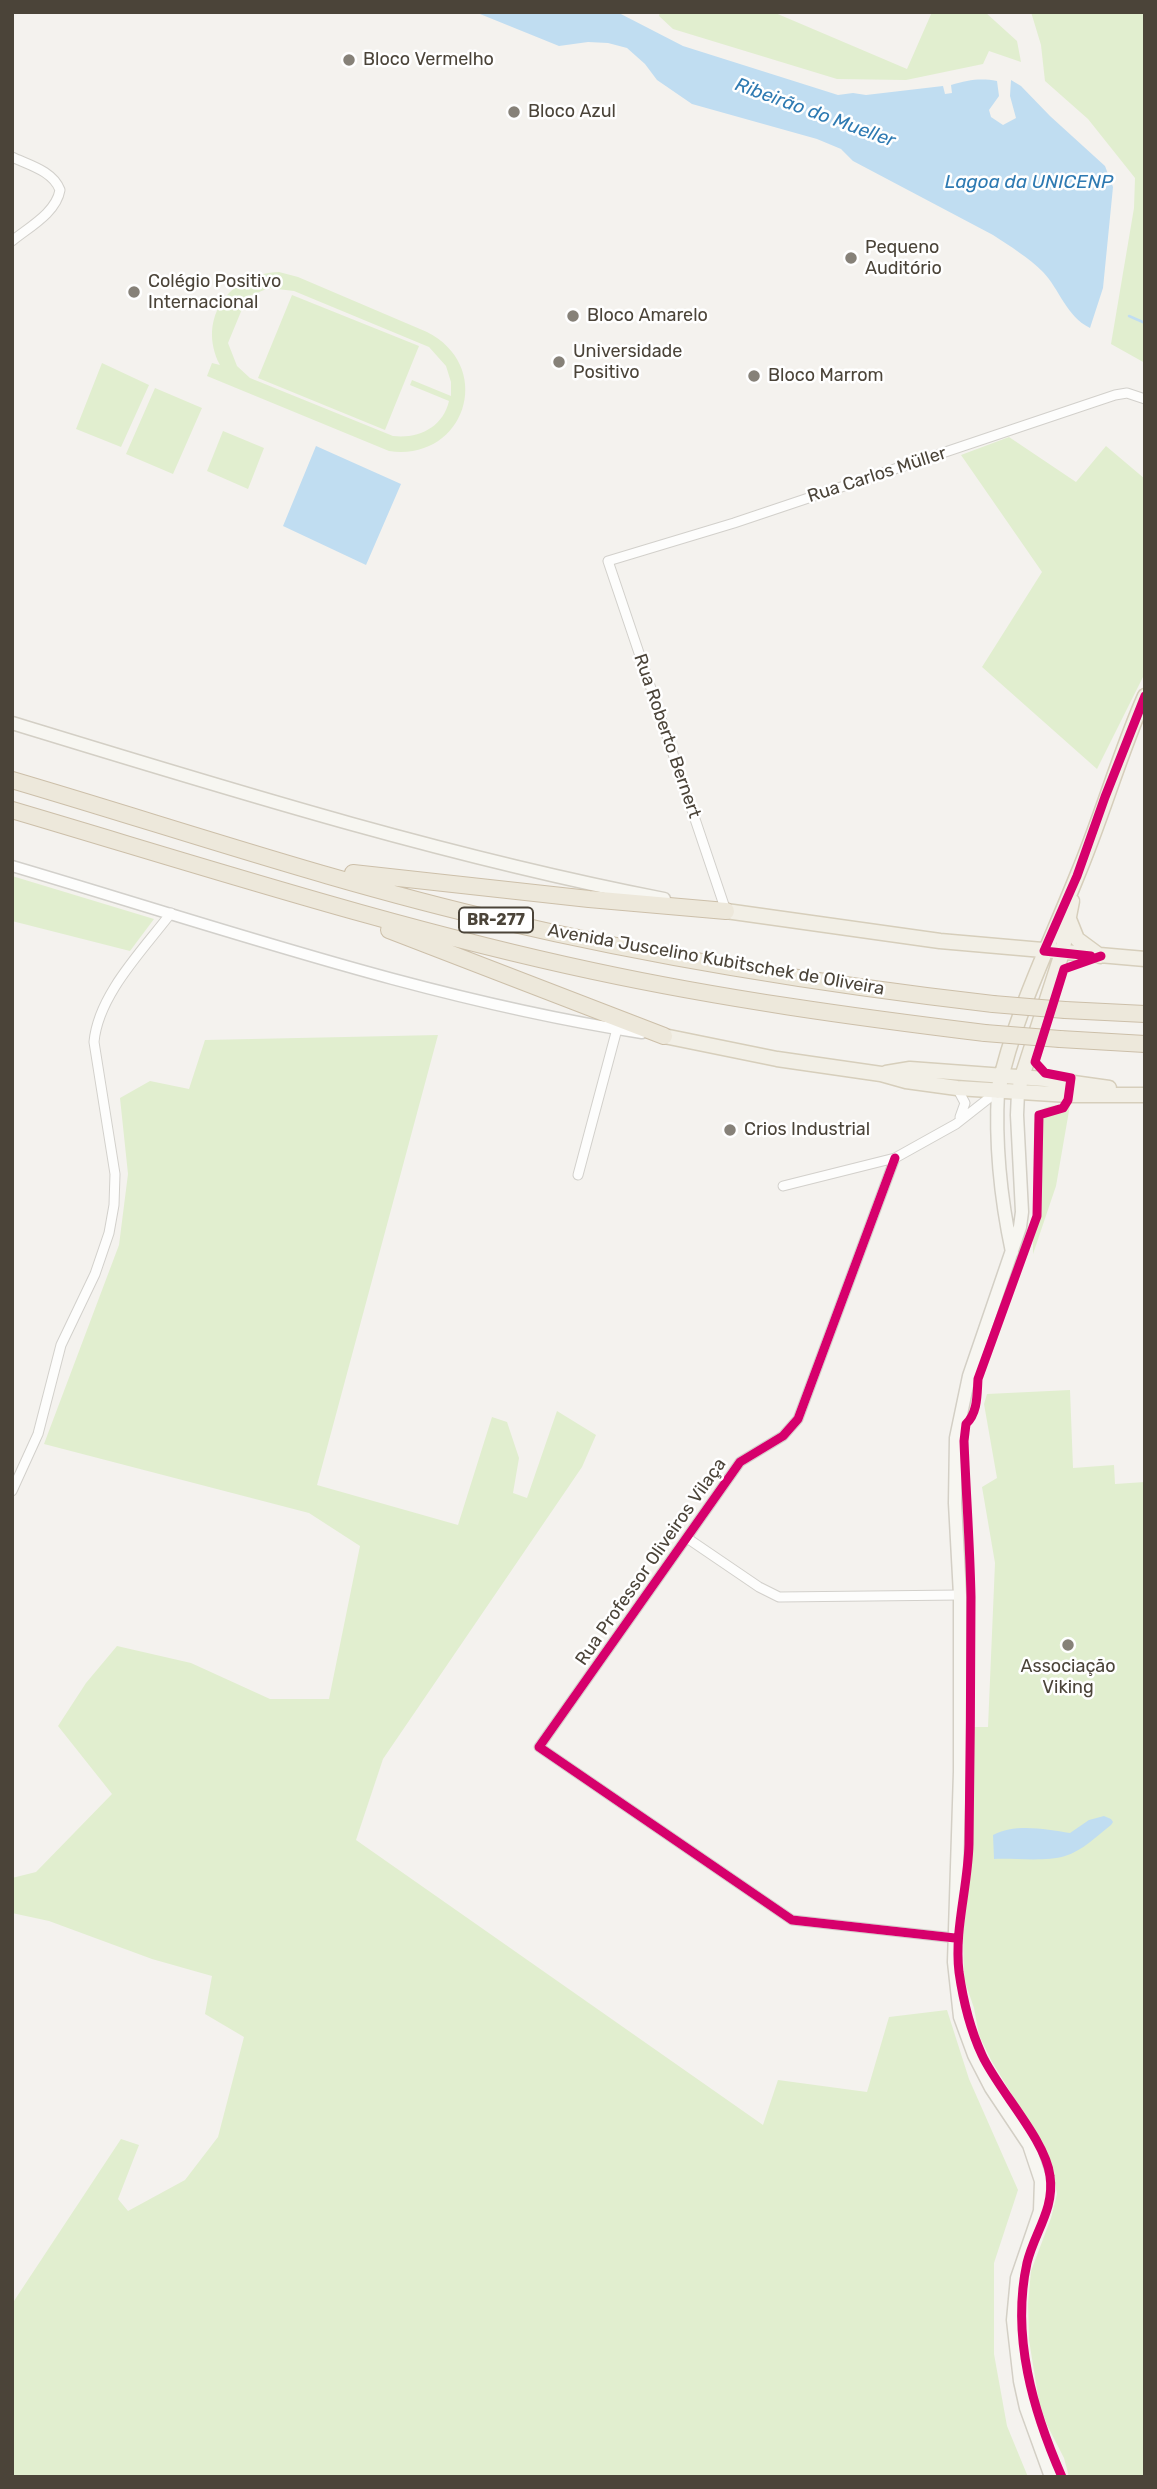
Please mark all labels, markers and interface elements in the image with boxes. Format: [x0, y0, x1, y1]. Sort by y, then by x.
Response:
place label: Bloco Vermelho [363, 49, 494, 71]
marker: Bloco Vermelho [341, 52, 357, 68]
water label: Ribeirão do Mueller [732, 73, 898, 153]
place label: Bloco Azul [528, 101, 616, 123]
marker: Bloco Azul [506, 104, 522, 120]
water label: Lagoa da UNICENP [945, 172, 1113, 194]
place label: Pequeno Auditório [865, 237, 942, 280]
marker: Pequeno Auditório [843, 250, 859, 266]
place label: Colégio Positivo Internacional [148, 271, 281, 314]
marker: Colégio Positivo Internacional [126, 284, 142, 300]
place label: Bloco Amarelo [587, 305, 708, 327]
marker: Bloco Amarelo [565, 308, 581, 324]
place label: Universidade Positivo [573, 341, 682, 384]
marker: Universidade Positivo [551, 354, 567, 370]
place label: Bloco Marrom [768, 365, 883, 387]
marker: Bloco Marrom [746, 368, 762, 384]
street label: Rua Carlos Müller [805, 442, 949, 508]
street label: Rua Roberto Bernert [629, 651, 705, 821]
road number: BR-277 [459, 908, 533, 932]
street label: Avenida Juscelino Kubitschek de Oliveira [546, 920, 886, 1000]
place label: Crios Industrial [744, 1119, 870, 1141]
marker: Crios Industrial [722, 1122, 738, 1138]
street label: Rua Professor Oliveiros Vilaça [571, 1454, 731, 1670]
marker: Associação Viking [1060, 1637, 1076, 1653]
place label: Associação Viking [1020, 1656, 1116, 1698]

